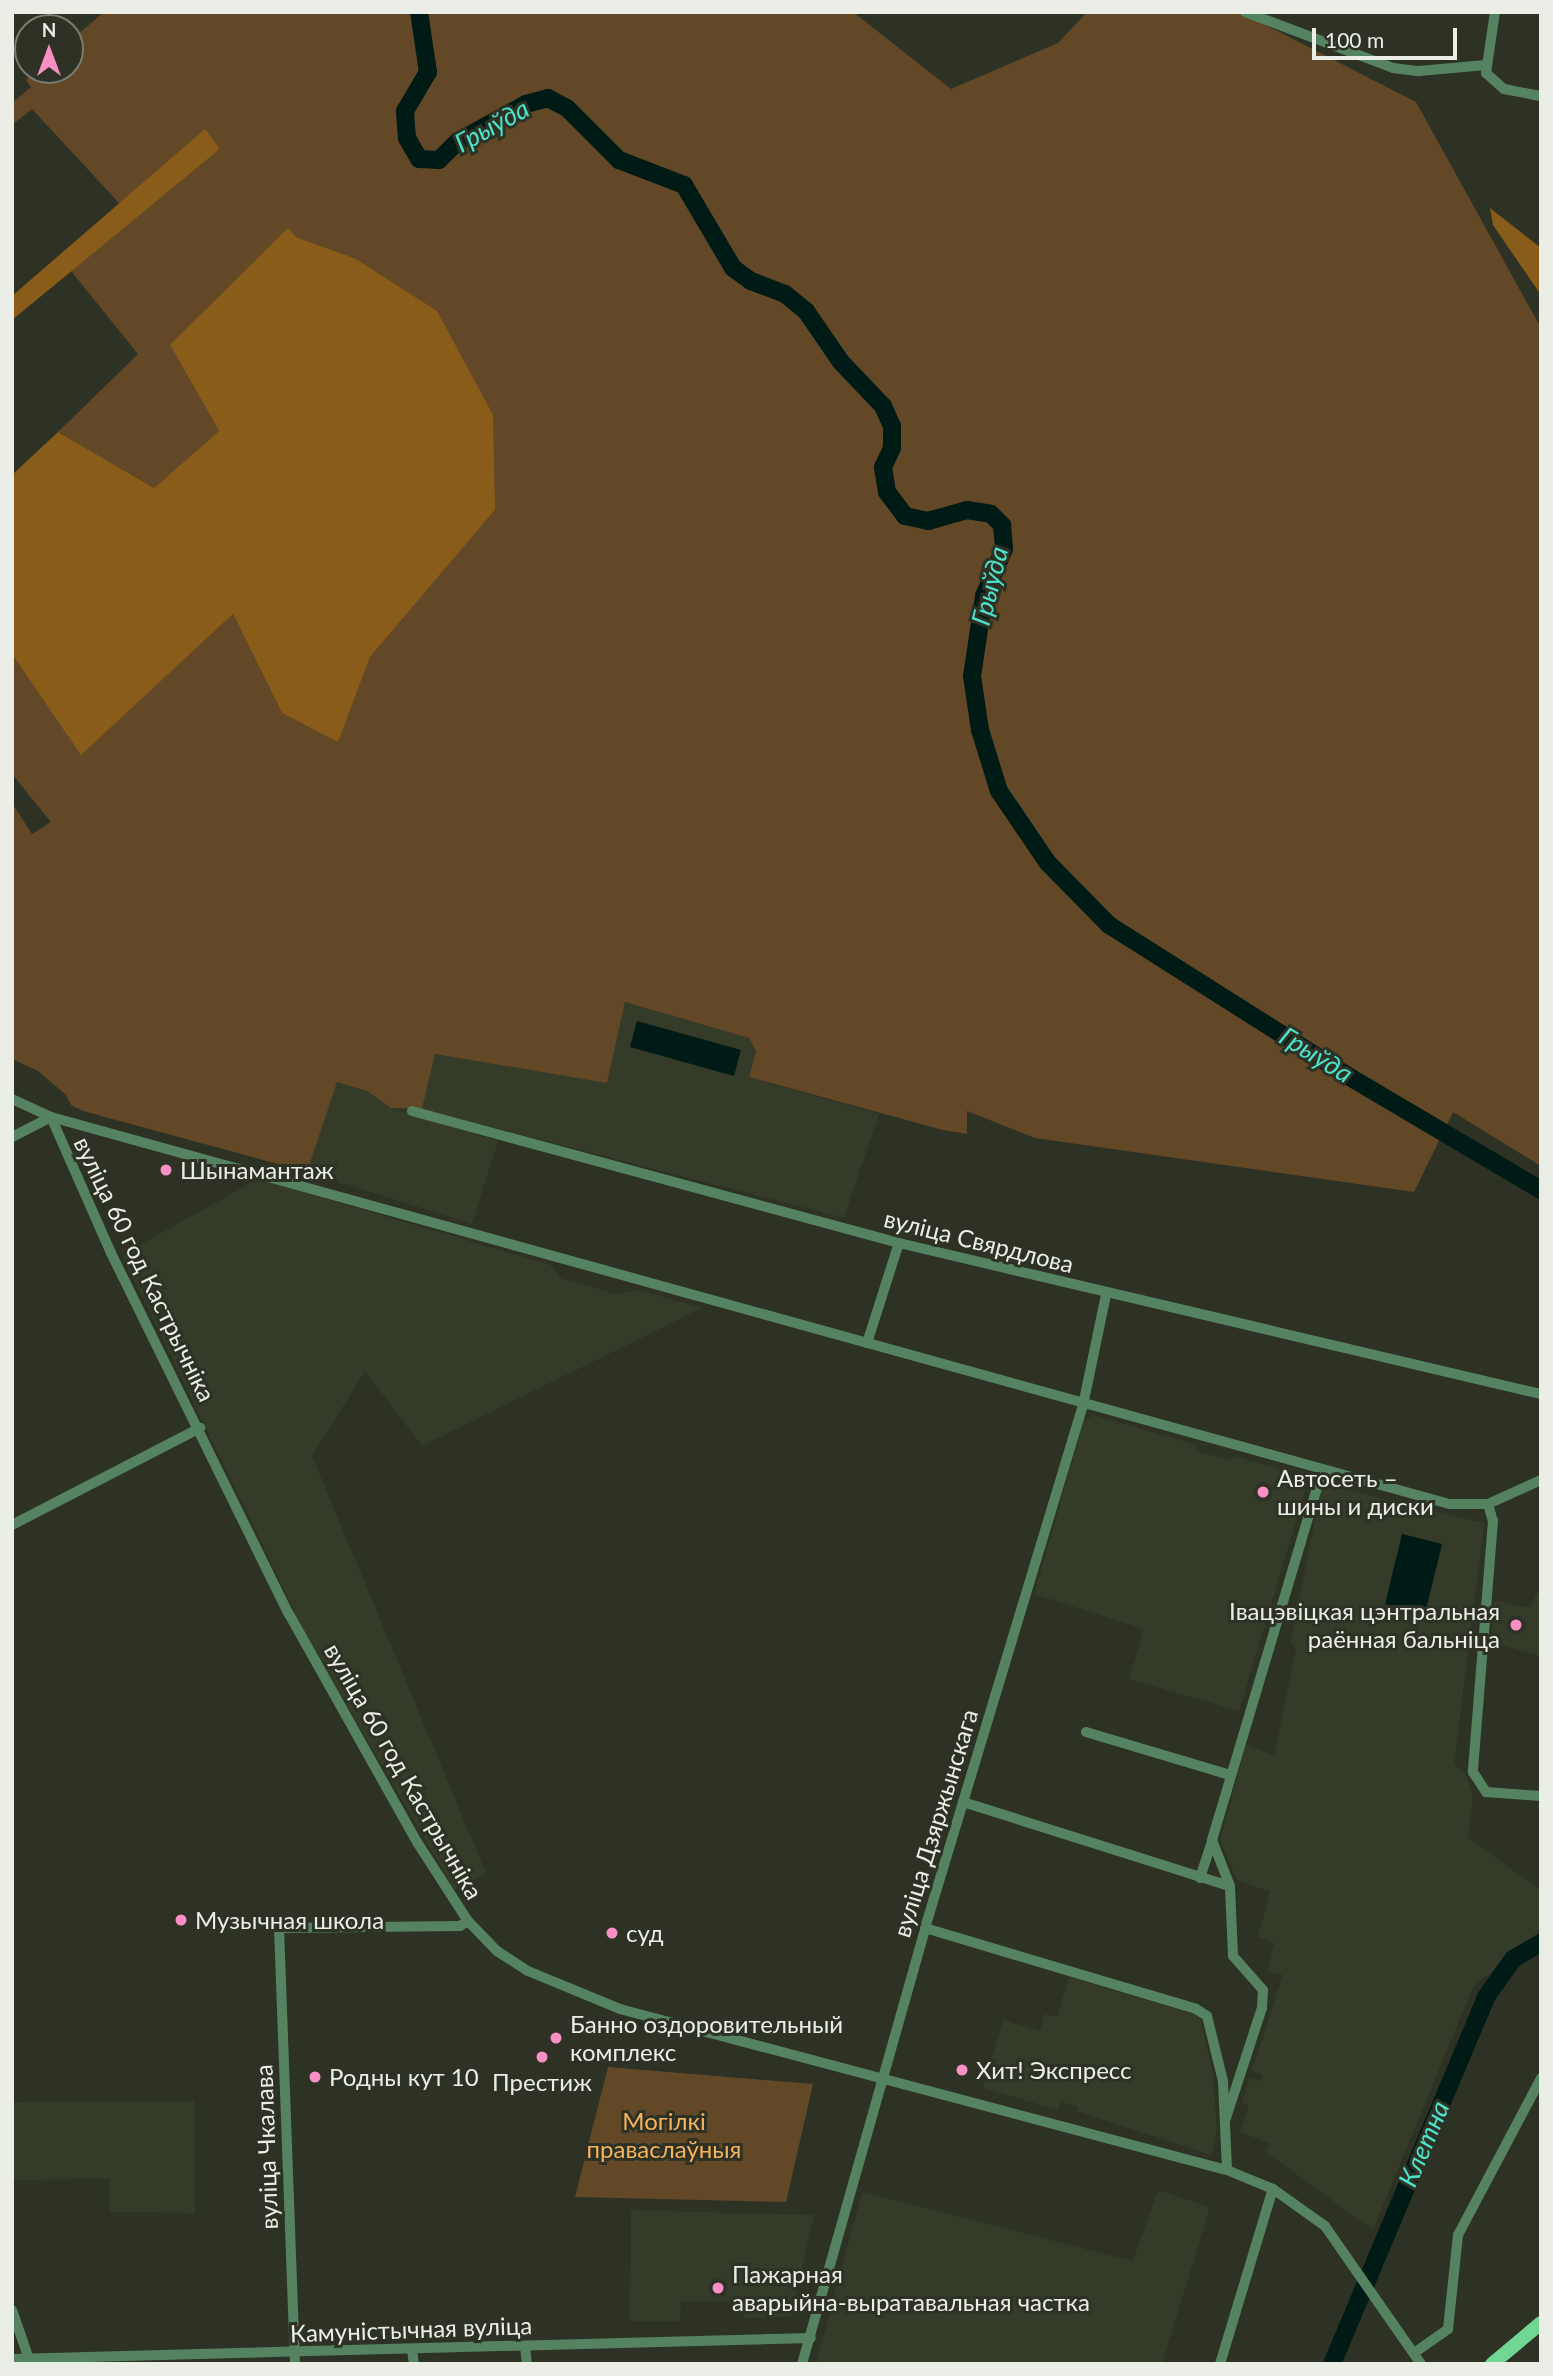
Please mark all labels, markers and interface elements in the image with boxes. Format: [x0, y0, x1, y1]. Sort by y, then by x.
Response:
north arrow [14, 14, 84, 84]
scale bar [1315, 14, 1460, 58]
text: N [42, 18, 56, 41]
text: 100 m [1325, 27, 1384, 52]
water label: Грыўда [449, 93, 535, 159]
water label: Грыўда [965, 543, 1015, 629]
water label: Грыўда [1274, 1021, 1358, 1089]
street label: вуліца 60 год Кастрычніка [68, 1132, 222, 1406]
place label: Шынамантаж [180, 1156, 334, 1184]
marker: Шынамантаж [158, 1162, 174, 1178]
street label: вуліца Свярдлова [881, 1204, 1077, 1278]
place label: Автосеть – шины и диски [1277, 1464, 1434, 1520]
marker: Автосеть – шины и диски [1255, 1484, 1271, 1500]
place label: Івацэвіцкая цэнтральная раённая бальніца [1229, 1597, 1500, 1653]
marker: Івацэвіцкая цэнтральная раённая бальніца [1506, 1615, 1526, 1635]
street label: вуліца 60 год Кастрычніка [319, 1638, 489, 1904]
street label: вуліца Дзяржынскага [887, 1706, 983, 1940]
place label: Музычная школа [195, 1906, 384, 1934]
marker: Музычная школа [173, 1912, 189, 1928]
place label: суд [626, 1919, 664, 1947]
marker: суд [604, 1925, 620, 1941]
place label: Банно оздоровительный комплекс [570, 2010, 843, 2066]
marker: Банно оздоровительный комплекс [548, 2030, 564, 2046]
marker: Престиж [534, 2049, 550, 2065]
place label: Хит! Экспресс [976, 2056, 1132, 2084]
marker: Хит! Экспресс [954, 2062, 970, 2078]
place label: Родны кут 10 [329, 2063, 479, 2091]
street label: вуліца Чкалава [249, 2064, 283, 2230]
place label: Престиж [492, 2068, 592, 2096]
marker: Родны кут 10 [307, 2069, 323, 2085]
water label: Клетна [1392, 2096, 1456, 2192]
park label: Могілкі праваслаўныя [587, 2107, 741, 2163]
place label: Пажарная аварыйна-выратавальная частка [732, 2260, 1090, 2316]
marker: Пажарная аварыйна-выратавальная частка [710, 2280, 726, 2296]
street label: Камуністычная вуліца [289, 2310, 533, 2348]

